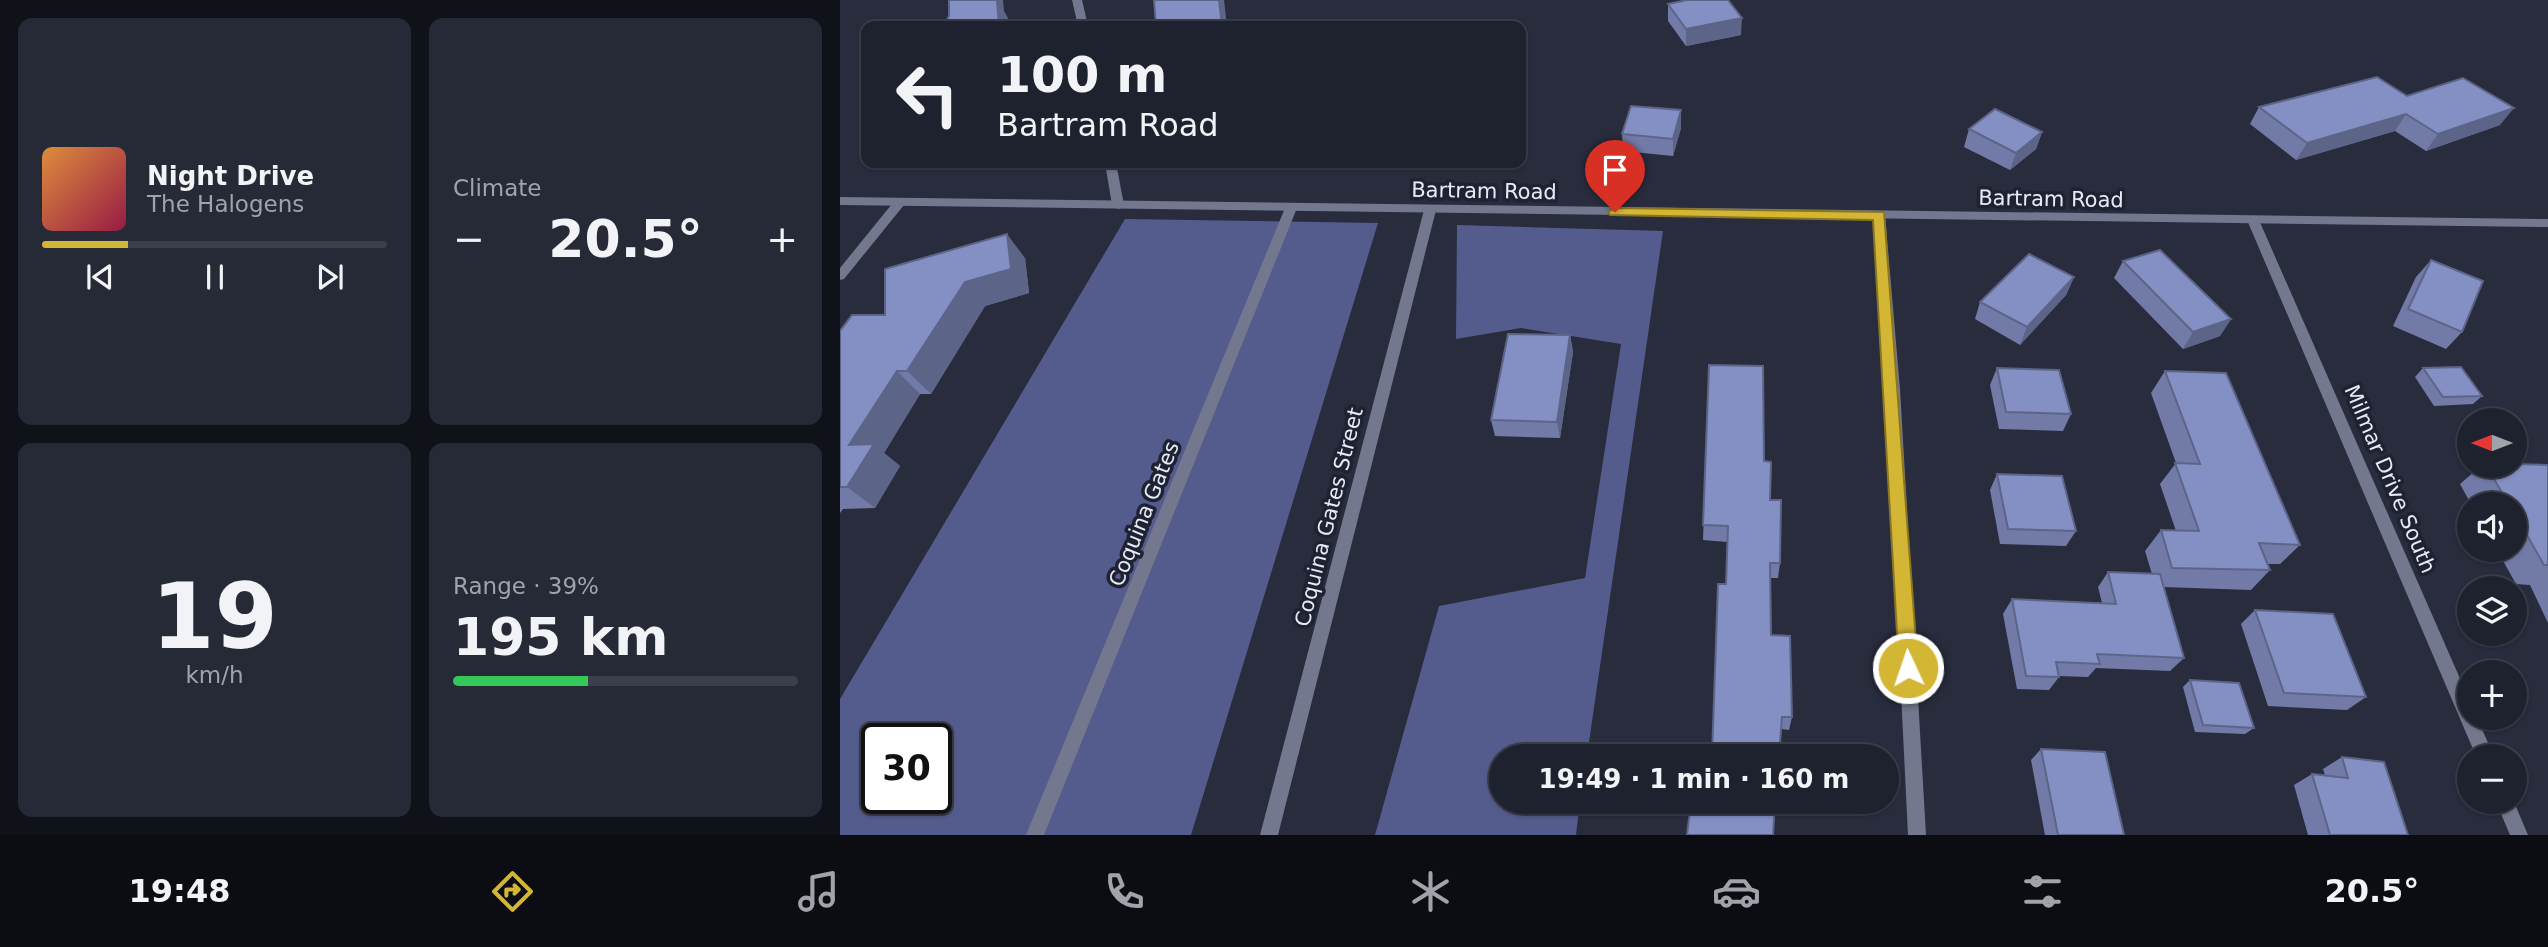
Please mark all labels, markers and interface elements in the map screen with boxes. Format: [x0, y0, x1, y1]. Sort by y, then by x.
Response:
text: 100 m [997, 47, 1167, 104]
icon: left [882, 49, 973, 140]
text: Bartram Road [997, 106, 1219, 144]
pin [1585, 140, 1645, 212]
icon: arrive [1596, 151, 1634, 189]
text: Night Drive [147, 161, 314, 191]
text: Climate [453, 175, 542, 201]
street label: Bartram Road [1411, 178, 1557, 204]
street label: Bartram Road [1978, 186, 2124, 212]
text: The Halogens [147, 191, 304, 217]
text: 20.5° [548, 209, 703, 269]
text: − [453, 217, 485, 261]
text: + [766, 217, 798, 261]
icon: previous [81, 258, 119, 296]
icon: pause [196, 258, 234, 296]
icon: next [311, 258, 349, 296]
street label: Milmar Drive South [2339, 381, 2441, 577]
street label: Coquina Gates Street [1290, 405, 1368, 629]
north arrow [2457, 408, 2527, 478]
map controls [2457, 408, 2527, 814]
street label: Coquina Gates [1104, 438, 1184, 590]
button: sound [2457, 492, 2527, 562]
text: 19 [151, 564, 278, 669]
text: Range · 39% [453, 573, 599, 599]
button: layers [2457, 576, 2527, 646]
text: 195 km [453, 607, 668, 667]
position arrow [1871, 631, 1945, 705]
button: + [2457, 660, 2527, 730]
text: km/h [185, 662, 244, 688]
speed limit sign: 30 [861, 723, 952, 814]
button: − [2457, 744, 2527, 814]
text: 19:49 · 1 min · 160 m [1539, 764, 1849, 794]
icon: directions [488, 867, 537, 916]
icon: music [794, 867, 843, 916]
icon: phone [1100, 867, 1149, 916]
icon: climate [1406, 867, 1455, 916]
icon: car [1712, 867, 1761, 916]
icon: filters [2018, 867, 2067, 916]
text: 19:48 [129, 872, 230, 910]
text: 20.5° [2324, 872, 2419, 910]

